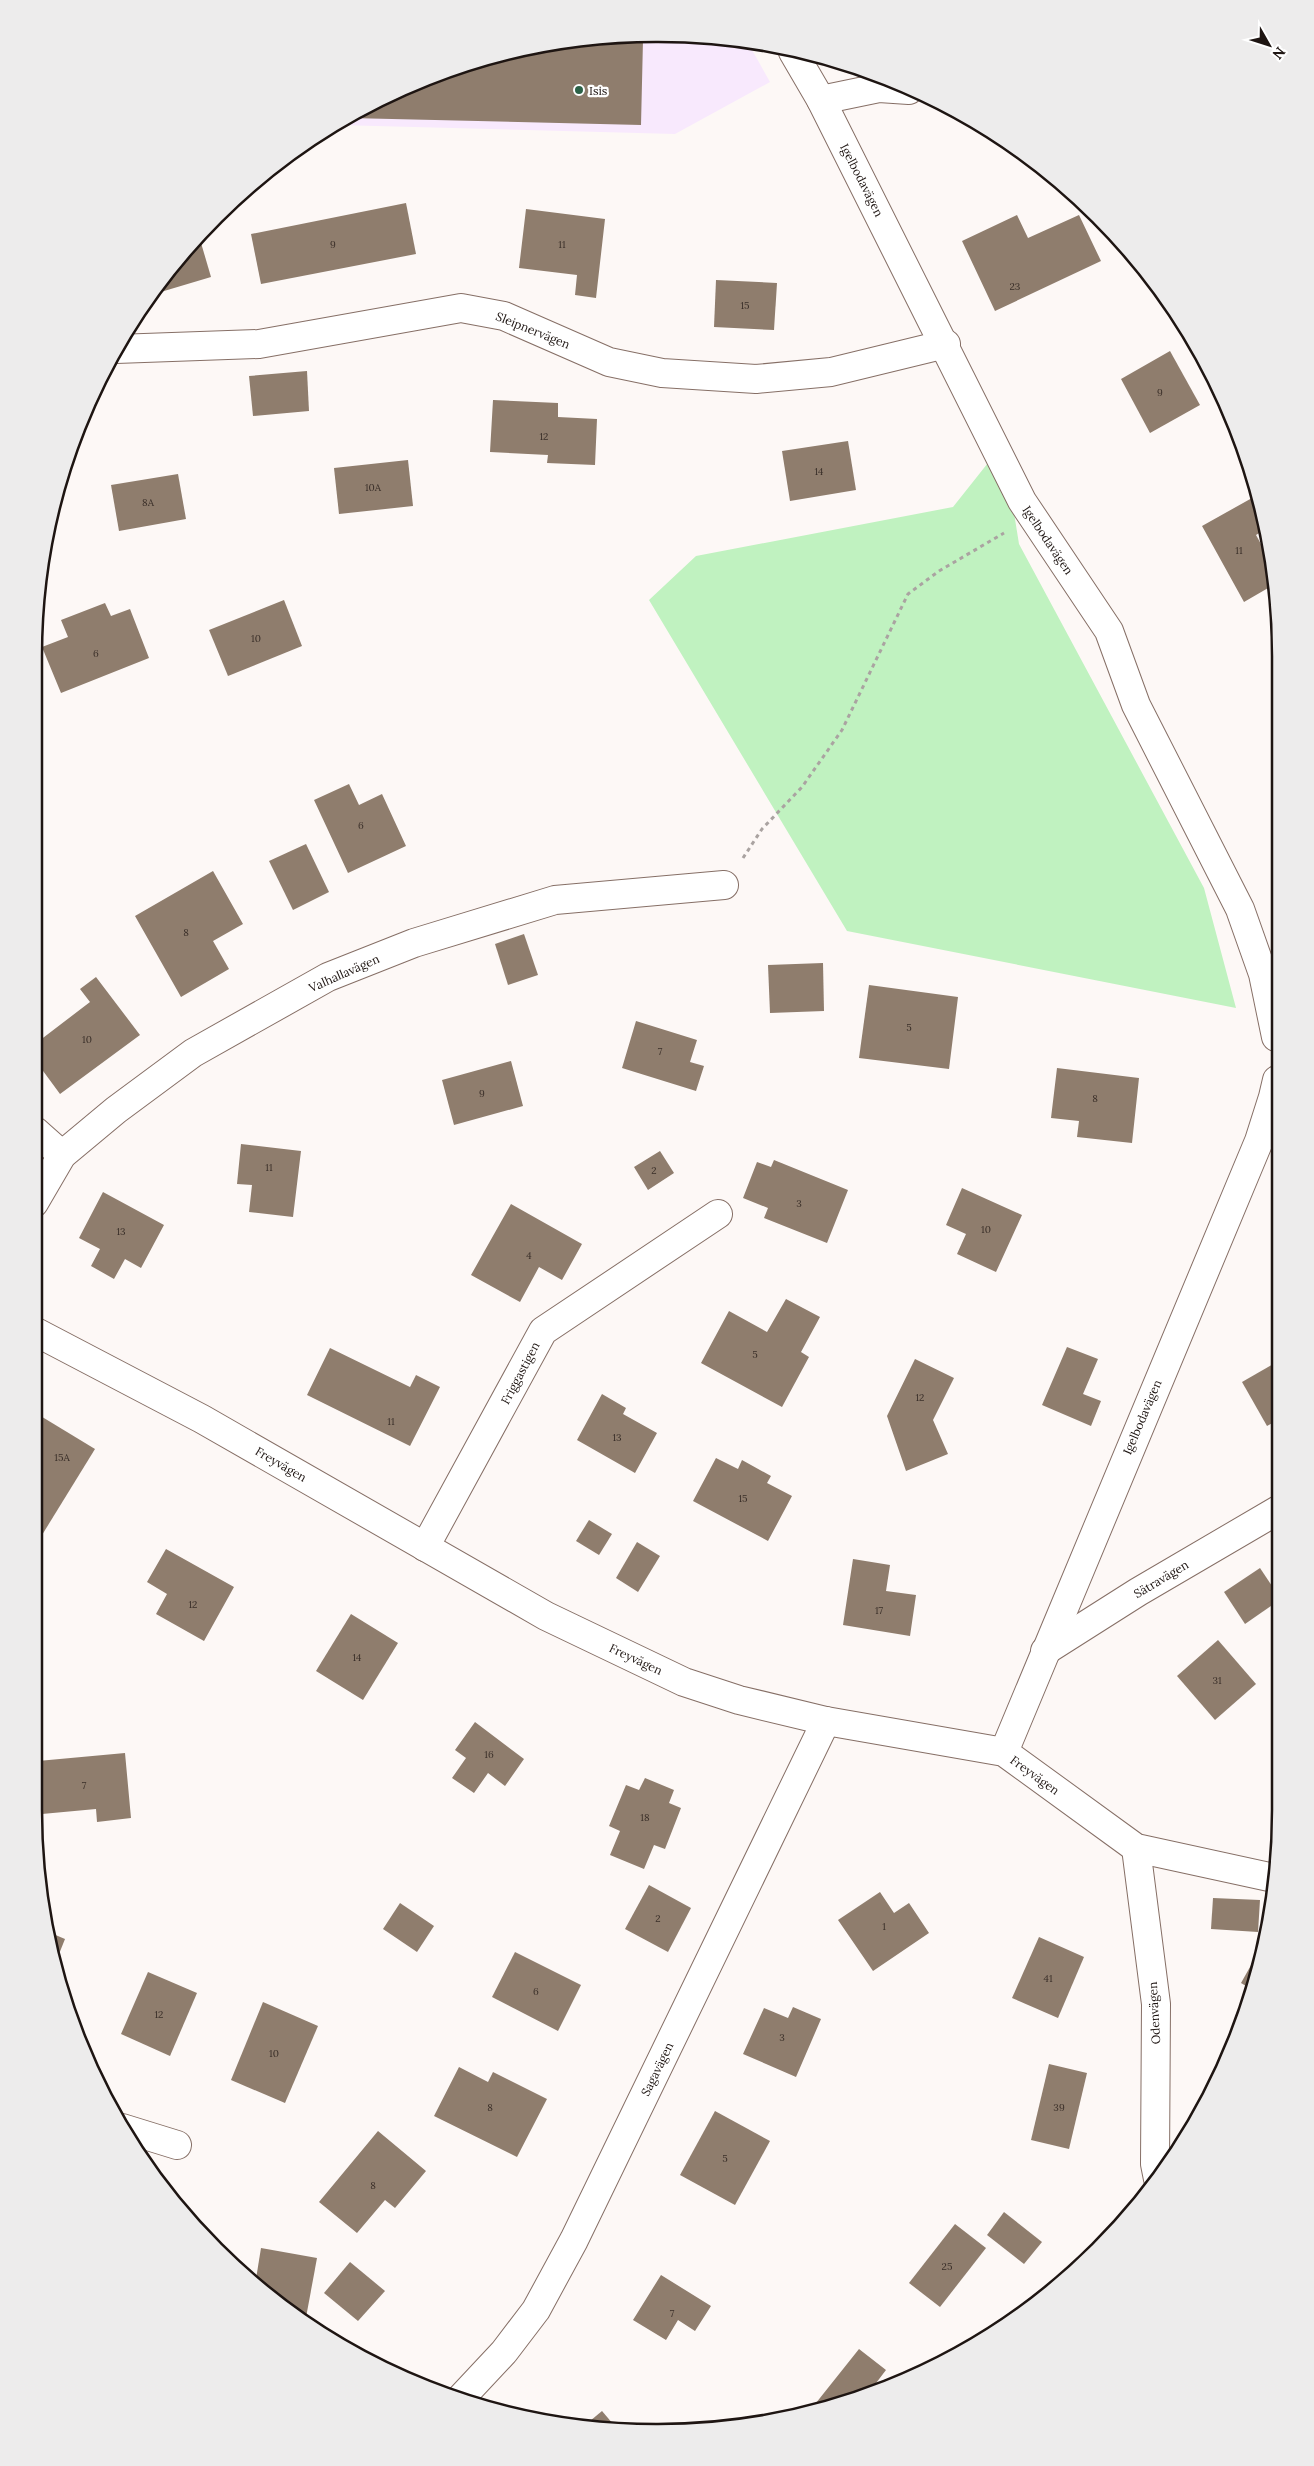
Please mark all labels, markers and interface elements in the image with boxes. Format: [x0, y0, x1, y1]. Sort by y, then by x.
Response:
north arrow [1244, 20, 1294, 70]
text: N [1269, 43, 1290, 63]
place label: Isis [589, 83, 608, 98]
marker: Isis [573, 84, 585, 96]
street label: Igelbodavägen [837, 141, 887, 219]
house number: 9 [330, 238, 336, 251]
house number: 11 [558, 238, 566, 251]
house number: 23 [1010, 280, 1021, 293]
house number: 15 [740, 299, 750, 312]
street label: Sleipnervägen [494, 308, 572, 352]
house number: 9 [1157, 386, 1163, 399]
house number: 12 [539, 430, 549, 443]
house number: 14 [814, 465, 824, 478]
house number: 10A [365, 481, 382, 494]
house number: 8A [142, 496, 155, 509]
street label: Igelbodavägen [1019, 503, 1077, 577]
house number: 11 [1235, 544, 1243, 557]
house number: 10 [251, 632, 261, 645]
house number: 6 [93, 647, 99, 660]
house number: 6 [358, 819, 364, 832]
house number: 8 [183, 926, 189, 939]
street label: Valhallavägen [306, 951, 382, 996]
house number: 5 [906, 1021, 912, 1034]
house number: 10 [82, 1033, 92, 1046]
house number: 7 [658, 1045, 663, 1058]
house number: 9 [479, 1087, 485, 1100]
house number: 8 [1092, 1092, 1098, 1105]
house number: 11 [265, 1161, 273, 1174]
house number: 2 [651, 1164, 657, 1177]
house number: 3 [796, 1197, 802, 1210]
house number: 10 [981, 1223, 991, 1236]
house number: 13 [116, 1225, 126, 1238]
house number: 4 [526, 1249, 532, 1262]
street label: Friggastigen [497, 1339, 543, 1407]
house number: 5 [752, 1348, 758, 1361]
street label: Igelbodavägen [1119, 1377, 1165, 1457]
house number: 12 [915, 1391, 925, 1404]
house number: 11 [387, 1415, 395, 1428]
house number: 13 [612, 1431, 622, 1444]
street label: Freyvägen [253, 1443, 309, 1485]
house number: 15A [54, 1451, 70, 1464]
house number: 15 [738, 1492, 748, 1505]
street label: Sätravägen [1131, 1557, 1191, 1601]
house number: 12 [188, 1598, 198, 1611]
house number: 17 [875, 1604, 884, 1617]
street label: Freyvägen [607, 1640, 665, 1678]
house number: 14 [352, 1651, 362, 1664]
house number: 31 [1212, 1674, 1222, 1687]
house number: 16 [484, 1748, 494, 1761]
street label: Freyvägen [1008, 1752, 1062, 1798]
house number: 7 [82, 1779, 87, 1792]
house number: 18 [640, 1811, 650, 1824]
house number: 2 [655, 1912, 661, 1925]
house number: 1 [882, 1920, 886, 1933]
house number: 41 [1043, 1972, 1053, 1985]
street label: Odenvägen [1145, 1981, 1163, 2045]
house number: 6 [533, 1985, 539, 1998]
house number: 12 [154, 2008, 164, 2021]
house number: 3 [779, 2031, 785, 2044]
street label: Sagavägen [638, 2040, 676, 2098]
house number: 10 [269, 2047, 279, 2060]
house number: 8 [487, 2101, 493, 2114]
house number: 39 [1053, 2101, 1065, 2114]
house number: 5 [722, 2152, 728, 2165]
house number: 8 [370, 2179, 376, 2192]
house number: 25 [942, 2260, 952, 2273]
house number: 7 [670, 2307, 675, 2320]

